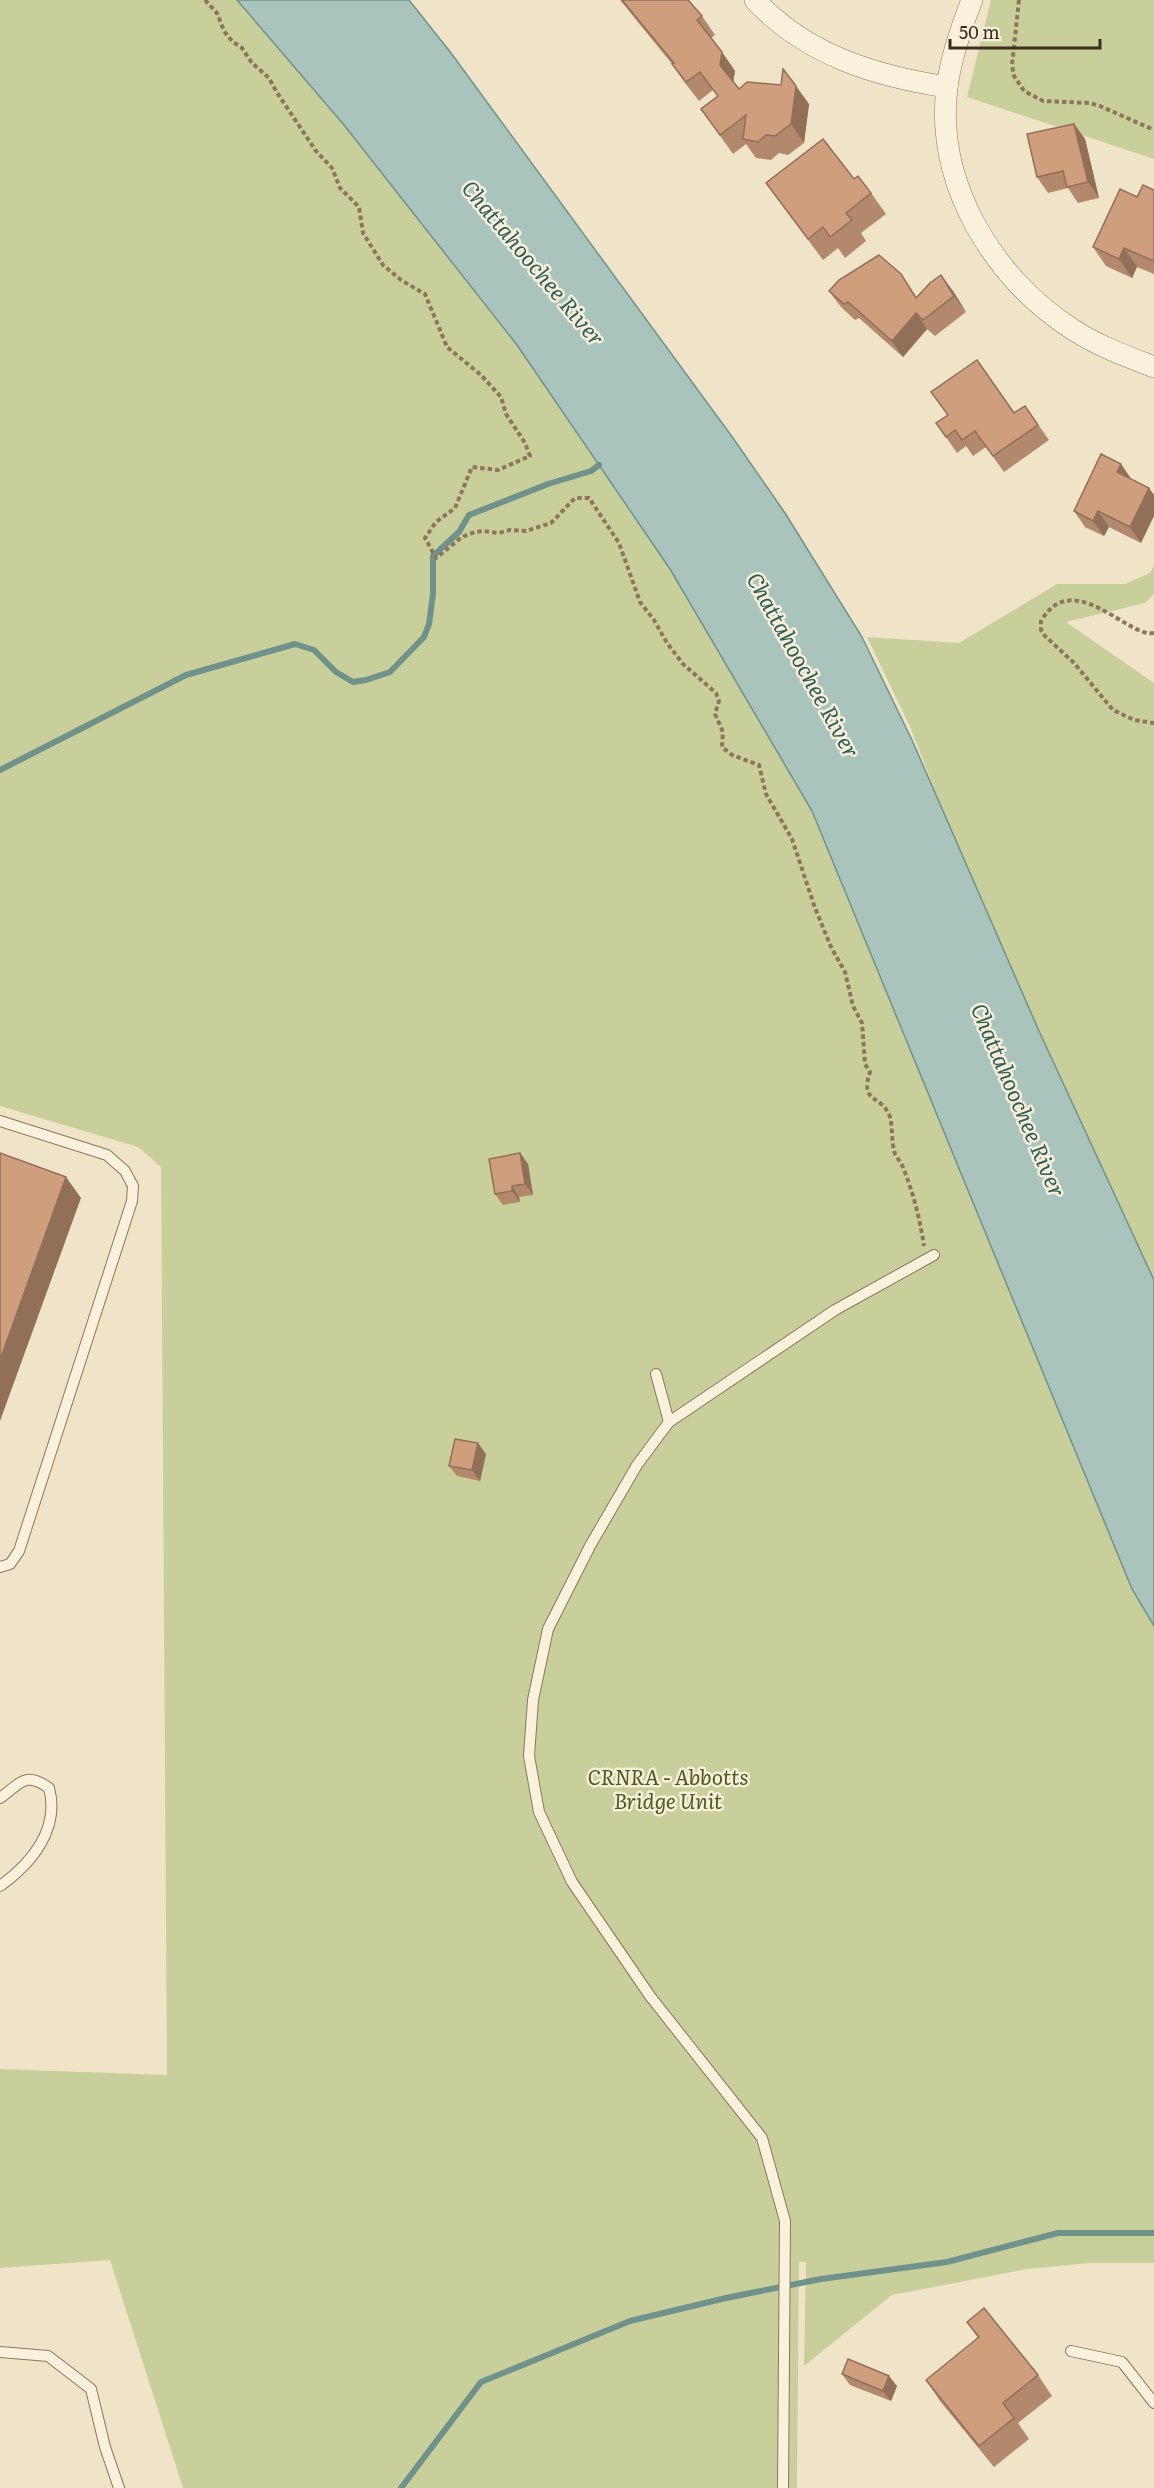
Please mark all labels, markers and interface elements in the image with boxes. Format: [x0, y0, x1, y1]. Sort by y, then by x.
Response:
scale bar [950, 12, 1100, 50]
text: 50 m [959, 18, 1000, 45]
water label: Chattahoochee River [455, 172, 613, 352]
water label: Chattahoochee River [740, 566, 869, 763]
water label: Chattahoochee River [964, 998, 1075, 1201]
park label: CRNRA - Abbotts Bridge Unit [587, 1760, 749, 1815]

